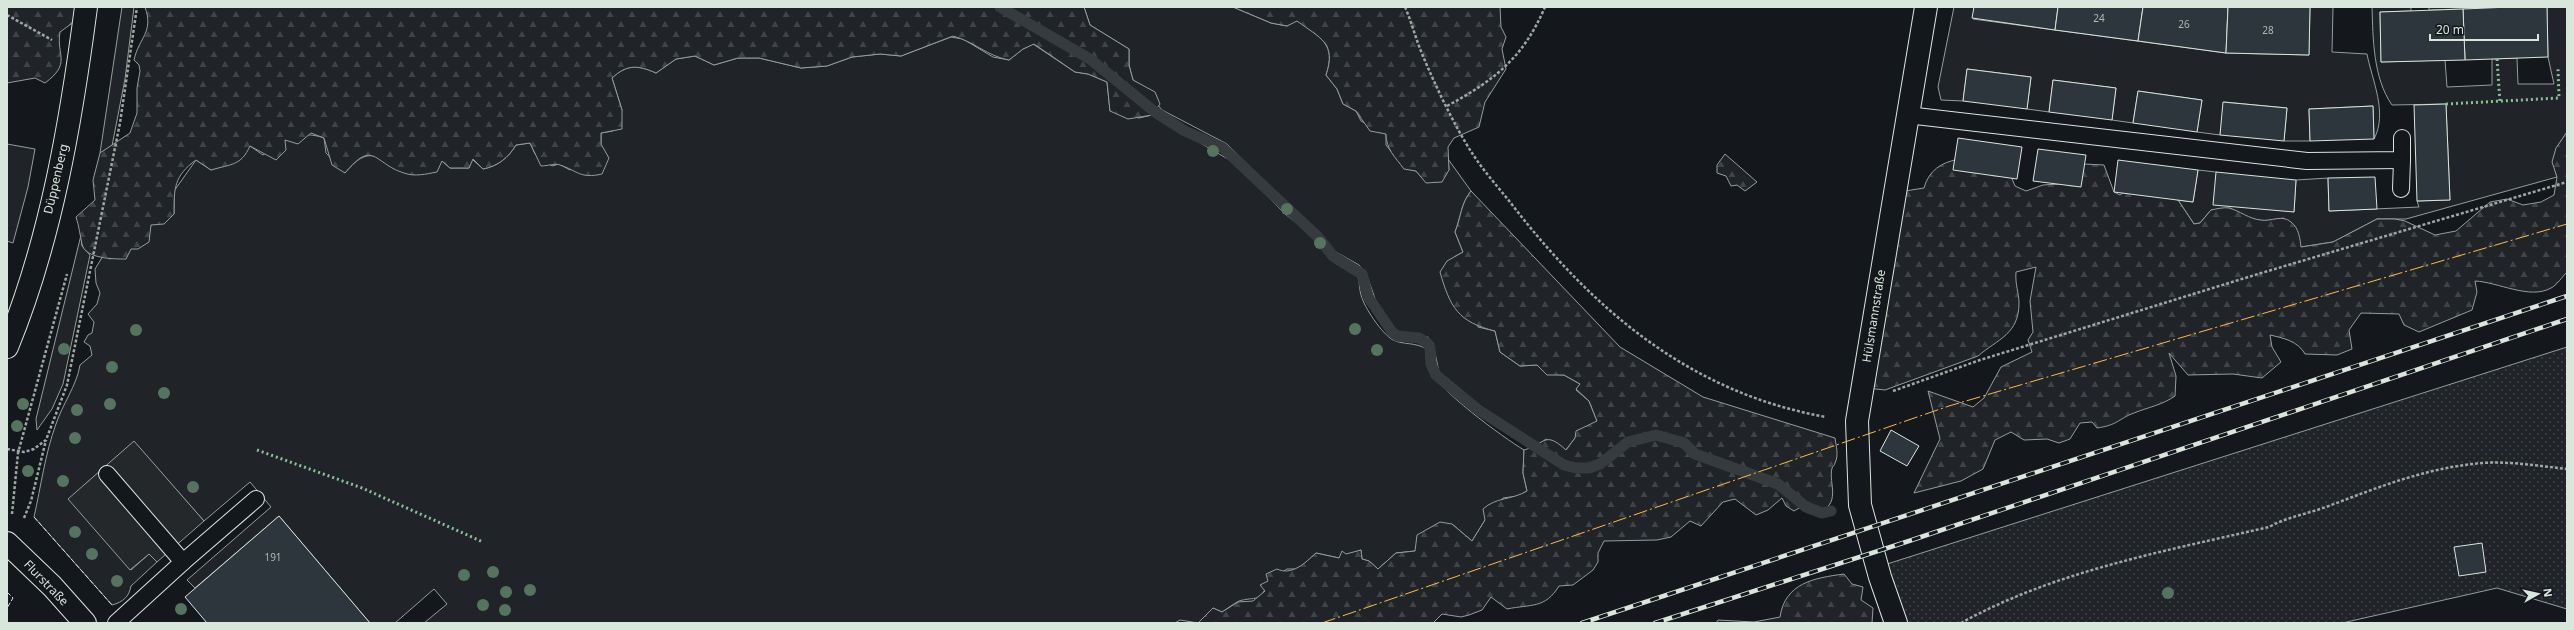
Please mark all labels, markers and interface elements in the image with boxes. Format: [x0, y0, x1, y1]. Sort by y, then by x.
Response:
house number: 24 [2093, 11, 2105, 25]
scale bar [2430, 16, 2538, 42]
house number: 26 [2178, 17, 2190, 31]
text: 20 m [2436, 21, 2464, 38]
house number: 28 [2262, 23, 2274, 37]
street label: Düppenberg [39, 142, 72, 216]
street label: Hülsmannstraße [1858, 268, 1889, 364]
house number: 191 [264, 550, 282, 564]
street label: Flurstraße [20, 556, 73, 609]
north arrow [2518, 574, 2558, 614]
text: N [2540, 587, 2556, 598]

